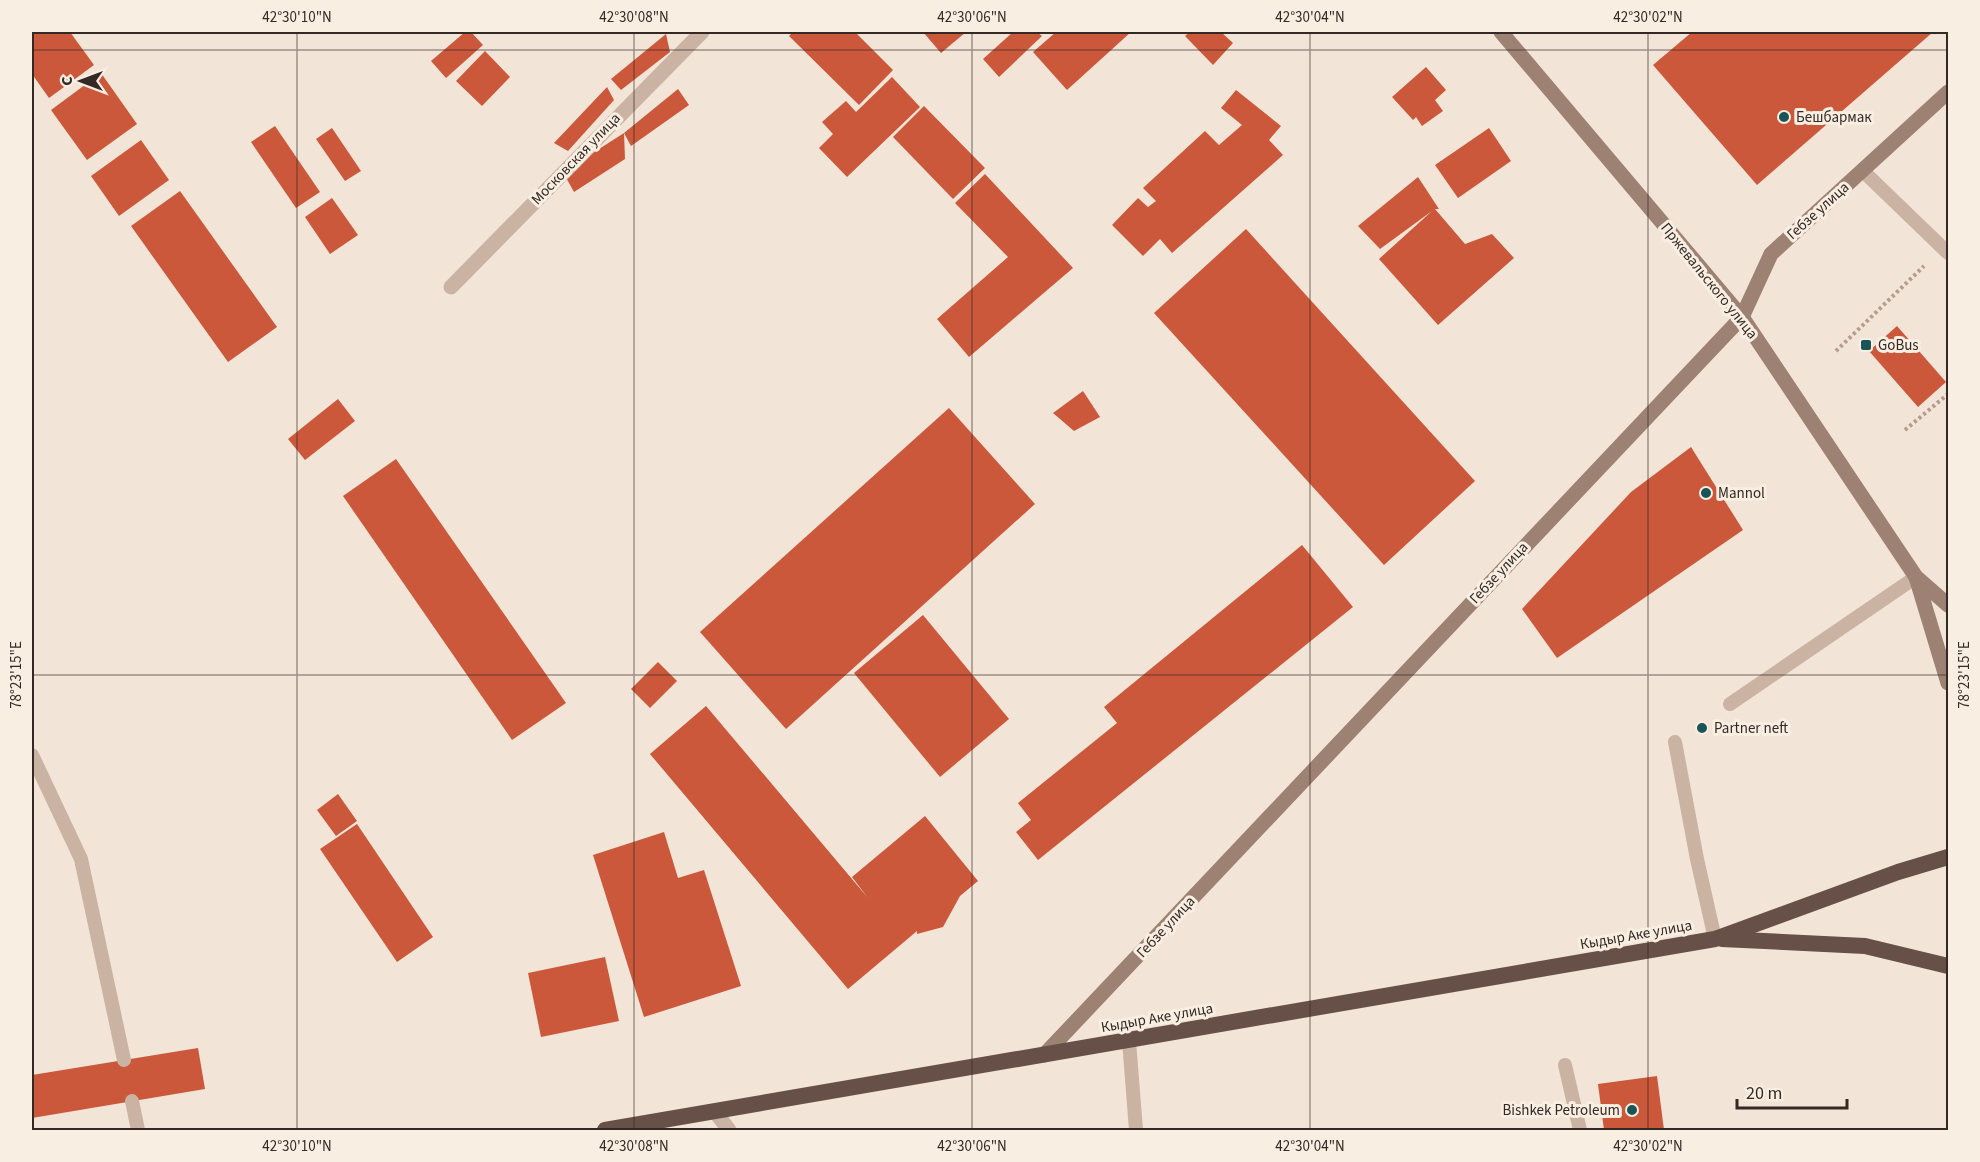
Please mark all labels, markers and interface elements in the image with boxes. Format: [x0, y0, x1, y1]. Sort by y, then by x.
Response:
text: 42°30'10"N [262, 7, 332, 28]
text: 42°30'08"N [599, 7, 669, 28]
text: 42°30'06"N [937, 7, 1007, 28]
text: 42°30'04"N [1275, 7, 1345, 28]
text: 42°30'02"N [1613, 7, 1683, 28]
north arrow [51, 51, 111, 111]
text: С [56, 76, 78, 86]
place label: Бешбармак [1796, 107, 1872, 128]
street label: Московская улица [527, 108, 625, 210]
marker: Бешбармак [1777, 110, 1791, 124]
street label: Гебзе улица [1782, 177, 1854, 245]
street label: Пржевальского улица [1655, 218, 1763, 344]
place label: GoBus [1878, 335, 1919, 356]
marker: GoBus [1859, 338, 1873, 352]
place label: Mannol [1718, 483, 1765, 504]
marker: Mannol [1699, 486, 1713, 500]
street label: Гебзе улица [1465, 537, 1533, 609]
text: 78°23'15"E [6, 641, 27, 709]
text: 78°23'15"E [1954, 641, 1975, 709]
place label: Partner neft [1714, 718, 1788, 739]
marker: Partner neft [1695, 721, 1709, 735]
street label: Гебзе улица [1132, 891, 1200, 963]
street label: Кыдыр Аке улица [1578, 915, 1694, 955]
street label: Кыдыр Аке улица [1099, 998, 1215, 1038]
scale bar [1737, 1072, 1846, 1110]
text: 20 m [1746, 1081, 1782, 1106]
place label: Bishkek Petroleum [1502, 1100, 1620, 1121]
marker: Bishkek Petroleum [1625, 1103, 1639, 1117]
text: 42°30'10"N [262, 1136, 332, 1157]
text: 42°30'08"N [599, 1136, 669, 1157]
text: 42°30'06"N [937, 1136, 1007, 1157]
text: 42°30'04"N [1275, 1136, 1345, 1157]
text: 42°30'02"N [1613, 1136, 1683, 1157]

